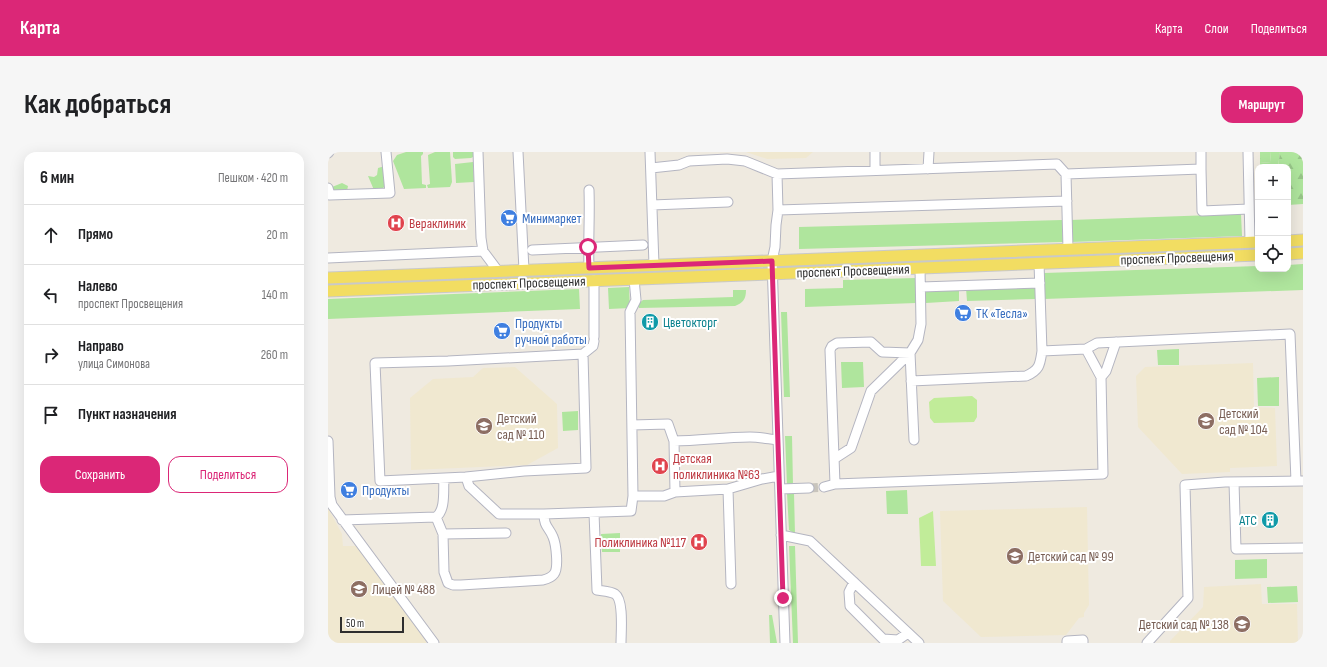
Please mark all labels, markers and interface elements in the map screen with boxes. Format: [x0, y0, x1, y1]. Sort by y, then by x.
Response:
text: Карта [20, 17, 60, 40]
text: Карта [1155, 20, 1183, 37]
text: Слои [1205, 20, 1229, 37]
text: Поделиться [1251, 20, 1307, 37]
button: Маршрут [1221, 86, 1303, 123]
text: Как добраться [24, 88, 171, 121]
map controls [1255, 164, 1291, 272]
button: + [1255, 164, 1291, 200]
text: 6 мин [40, 168, 74, 188]
text: Пешком · 420 m [218, 170, 288, 186]
button: − [1255, 200, 1291, 236]
supermarket icon: Минимаркет [499, 208, 519, 228]
place label: Минимаркет [522, 210, 582, 227]
hospital icon: Вераклиник [386, 213, 406, 233]
place label: Вераклиник [409, 215, 467, 232]
icon: ahead [40, 224, 62, 246]
text: Прямо [78, 225, 113, 244]
text: 20 m [266, 227, 288, 243]
button: locate [1255, 236, 1291, 272]
route start [579, 238, 597, 256]
street label: проспект Просвещения [1120, 248, 1234, 268]
street label: проспект Просвещения [796, 261, 910, 281]
street label: проспект Просвещения [472, 273, 586, 293]
text: Налево [78, 277, 118, 296]
icon: left [40, 284, 62, 306]
text: 140 m [262, 287, 288, 303]
text: проспект Просвещения [78, 296, 183, 312]
supermarket icon: ТК «Тесла» [953, 303, 973, 323]
place label: ТК «Тесла» [976, 305, 1028, 322]
building icon: Цветокторг [640, 312, 660, 332]
place label: Цветокторг [663, 314, 717, 331]
place label: Продукты ручной работы [515, 315, 587, 348]
supermarket icon: Продукты ручной работы [492, 321, 512, 341]
text: Направо [78, 337, 124, 356]
icon: right [40, 344, 62, 366]
text: 260 m [261, 347, 288, 363]
text: улица Симонова [78, 356, 150, 372]
icon: arrive [40, 404, 62, 426]
text: Пункт назначения [78, 405, 176, 424]
place label: Детский сад № 104 [1219, 405, 1268, 438]
place label: Детский сад № 110 [497, 410, 545, 443]
school or university icon: Детский сад № 104 [1196, 411, 1216, 431]
school or university icon: Детский сад № 110 [474, 416, 494, 436]
place label: Детская поликлиника №63 [673, 450, 760, 483]
button: Сохранить [40, 456, 160, 493]
button: Поделиться [168, 456, 288, 493]
hospital icon: Детская поликлиника №63 [650, 456, 670, 476]
supermarket icon: Продукты [339, 480, 359, 500]
place label: Продукты [362, 482, 409, 499]
building icon: АТС [1260, 510, 1280, 530]
place label: АТС [1238, 512, 1257, 529]
hospital icon: Поликлиника №117 [689, 532, 709, 552]
place label: Поликлиника №117 [594, 534, 686, 551]
school or university icon: Детский сад № 99 [1005, 546, 1025, 566]
place label: Детский сад № 99 [1028, 548, 1114, 565]
school or university icon: Лицей № 488 [349, 579, 369, 599]
place label: Лицей № 488 [372, 581, 435, 598]
route end [774, 589, 792, 607]
school or university icon: Детский сад № 138 [1232, 614, 1252, 634]
scale bar [340, 615, 404, 634]
place label: Детский сад № 138 [1139, 616, 1229, 633]
text: 50 m [346, 617, 364, 630]

